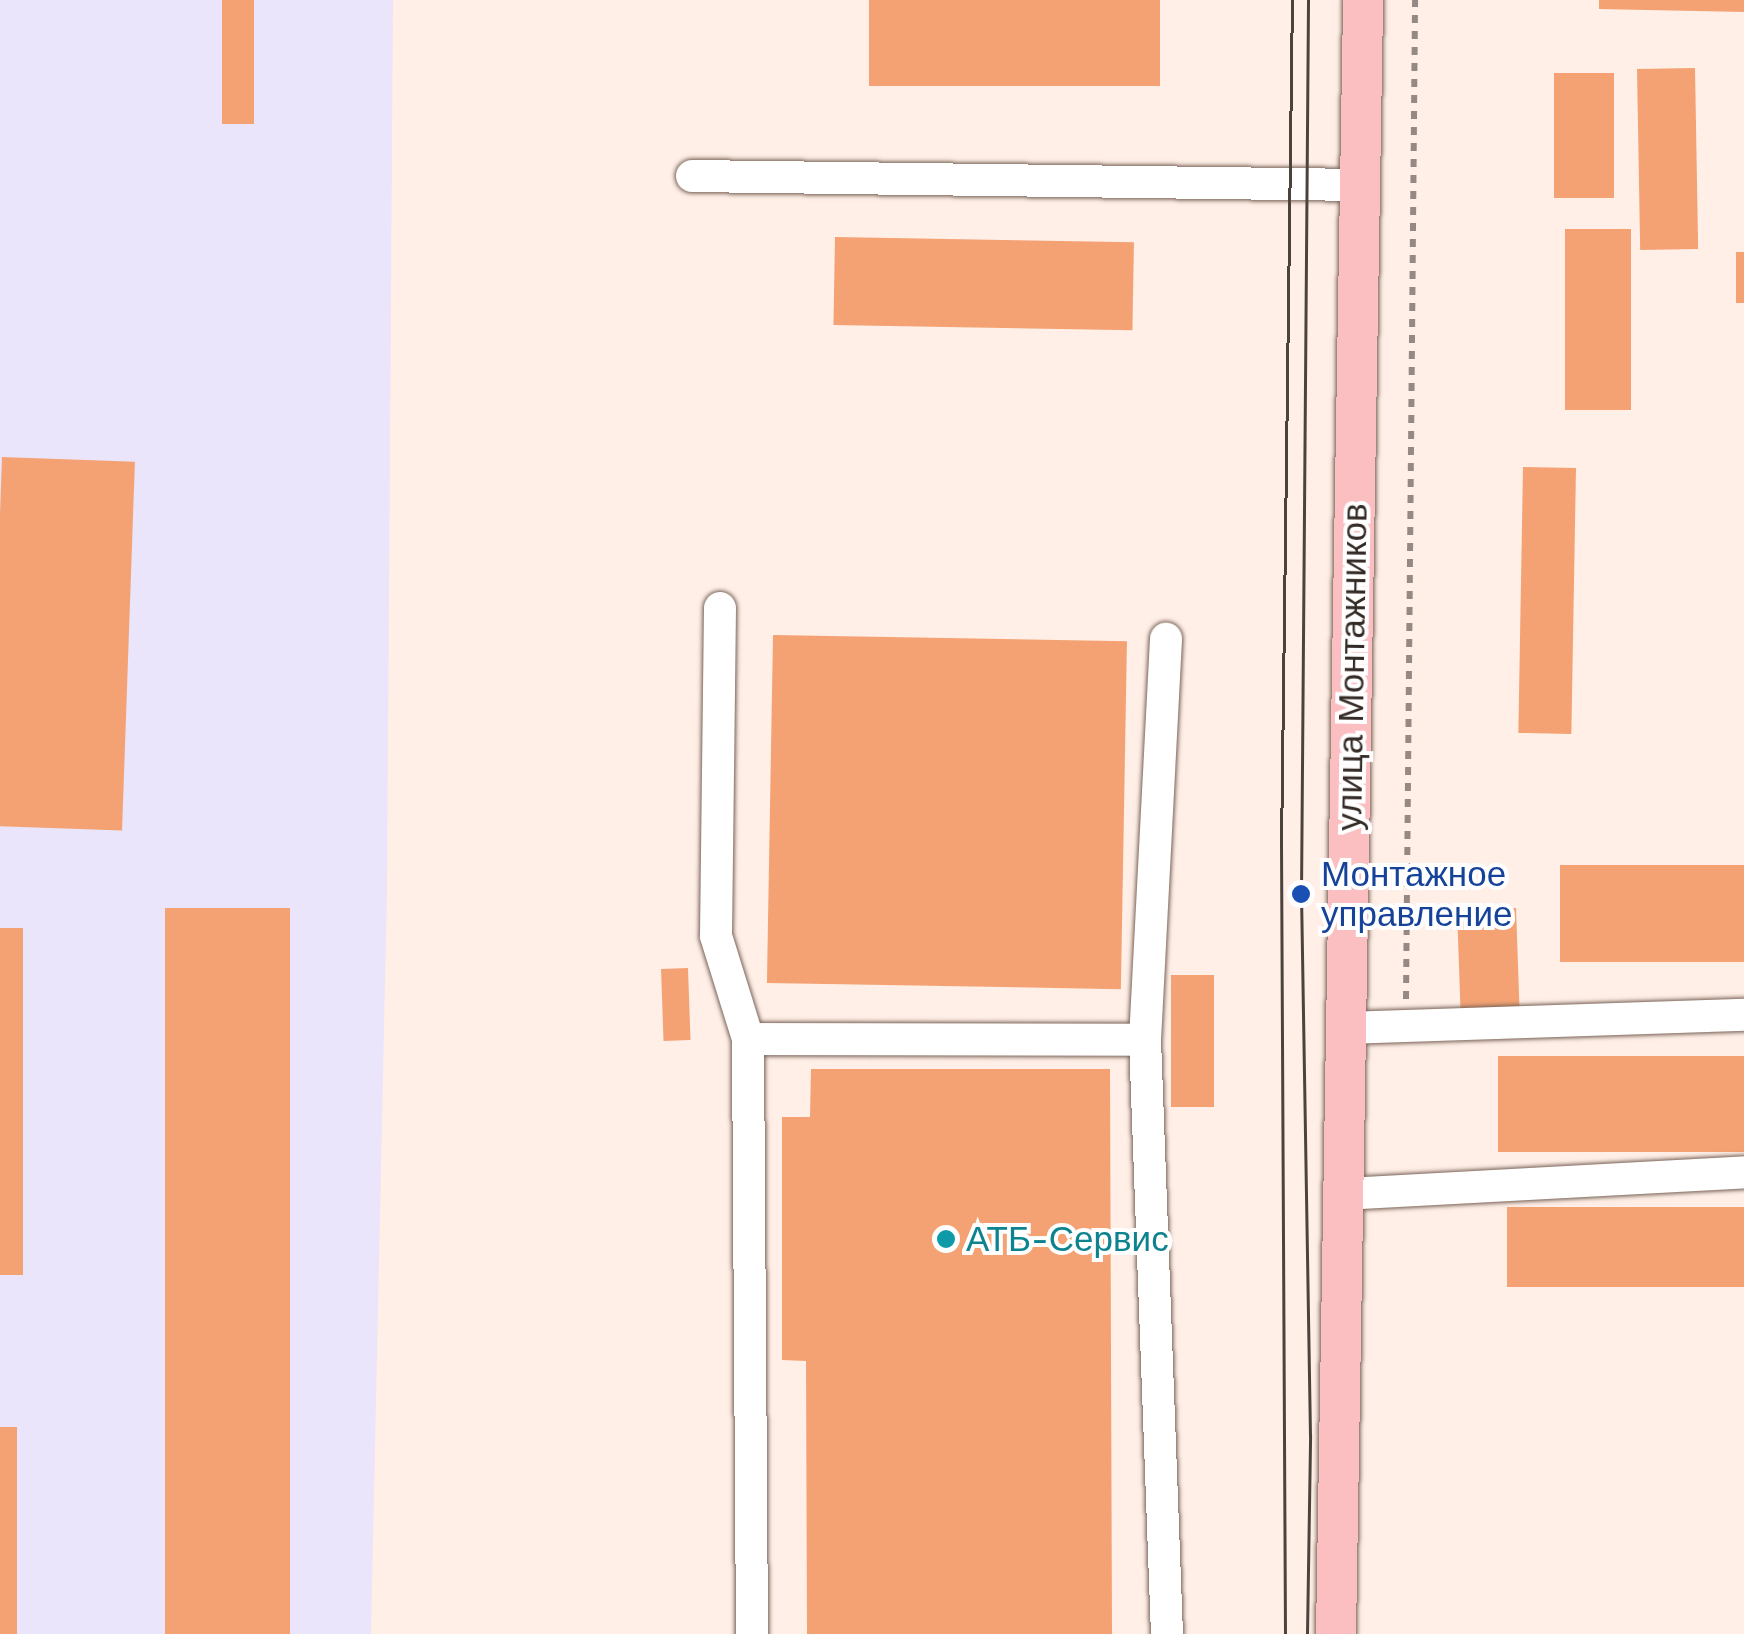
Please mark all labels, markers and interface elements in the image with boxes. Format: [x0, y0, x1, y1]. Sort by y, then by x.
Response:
street label: улица Монтажников [1328, 503, 1376, 831]
place label: Монтажное управление [1321, 853, 1512, 935]
marker: Монтажное управление [1290, 883, 1312, 905]
place label: АТБ-Сервис [966, 1218, 1169, 1260]
marker: АТБ-Сервис [935, 1228, 957, 1250]

